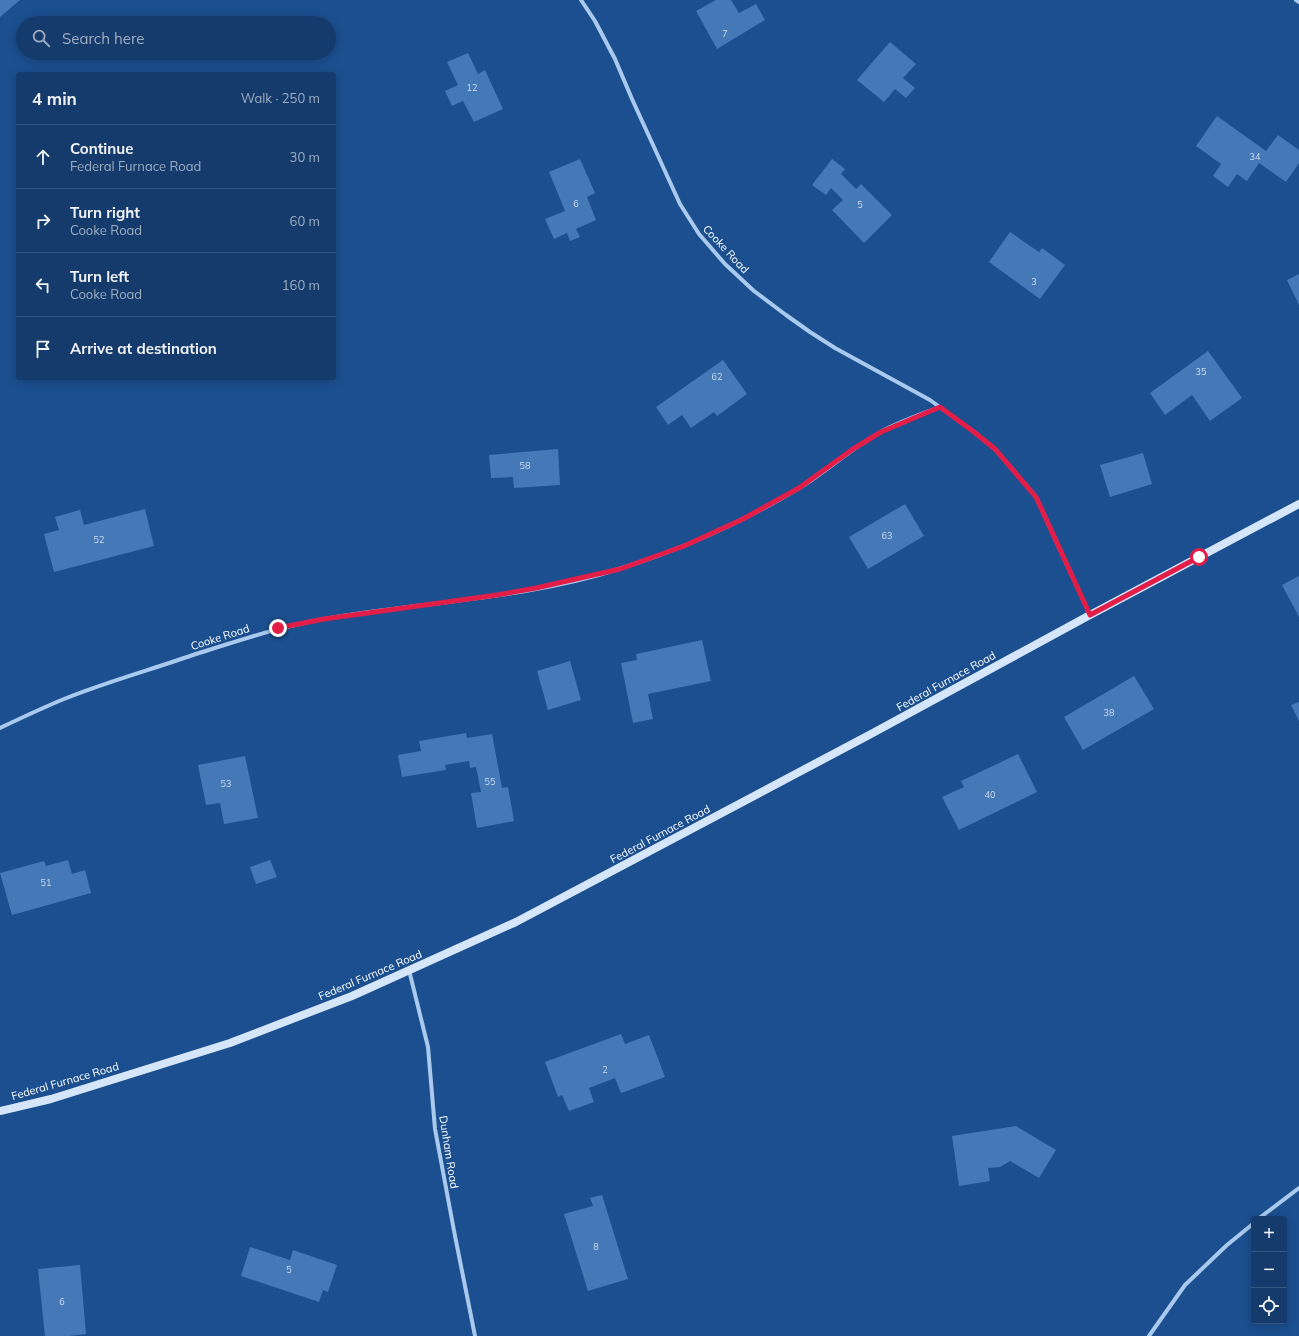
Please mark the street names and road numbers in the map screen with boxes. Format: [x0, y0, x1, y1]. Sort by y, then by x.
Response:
street label: Cooke Road [700, 222, 752, 276]
street label: Cooke Road [189, 621, 251, 653]
street label: Federal Furnace Road [894, 648, 998, 714]
street label: Federal Furnace Road [608, 802, 712, 866]
street label: Federal Furnace Road [316, 947, 424, 1003]
street label: Federal Furnace Road [10, 1059, 120, 1103]
street label: Dunham Road [436, 1115, 462, 1189]

